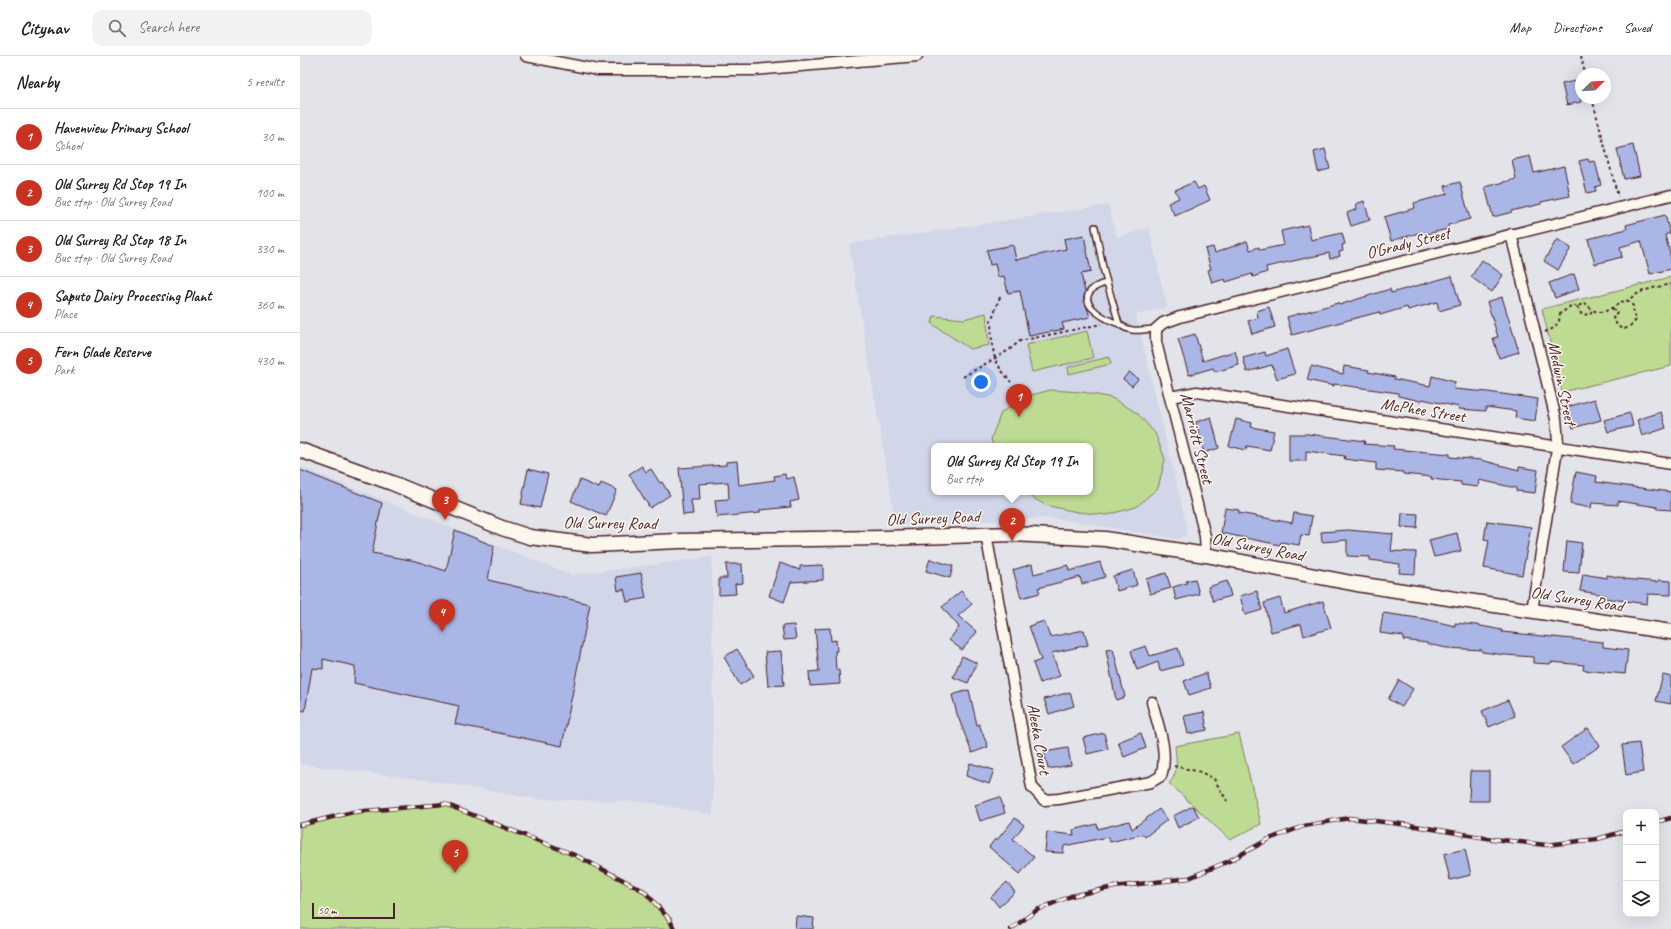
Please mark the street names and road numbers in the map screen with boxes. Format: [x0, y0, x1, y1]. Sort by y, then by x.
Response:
street label: O'Grady Street [1364, 222, 1454, 264]
street label: Medwin Street [1543, 339, 1582, 429]
street label: Marriott Street [1176, 390, 1219, 488]
street label: McPhee Street [1379, 393, 1469, 427]
street label: Old Surrey Road [886, 506, 982, 530]
street label: Old Surrey Road [563, 512, 659, 534]
street label: Old Surrey Road [1210, 528, 1308, 567]
street label: Old Surrey Road [1529, 581, 1627, 617]
street label: Aleeka Court [1022, 702, 1056, 779]

